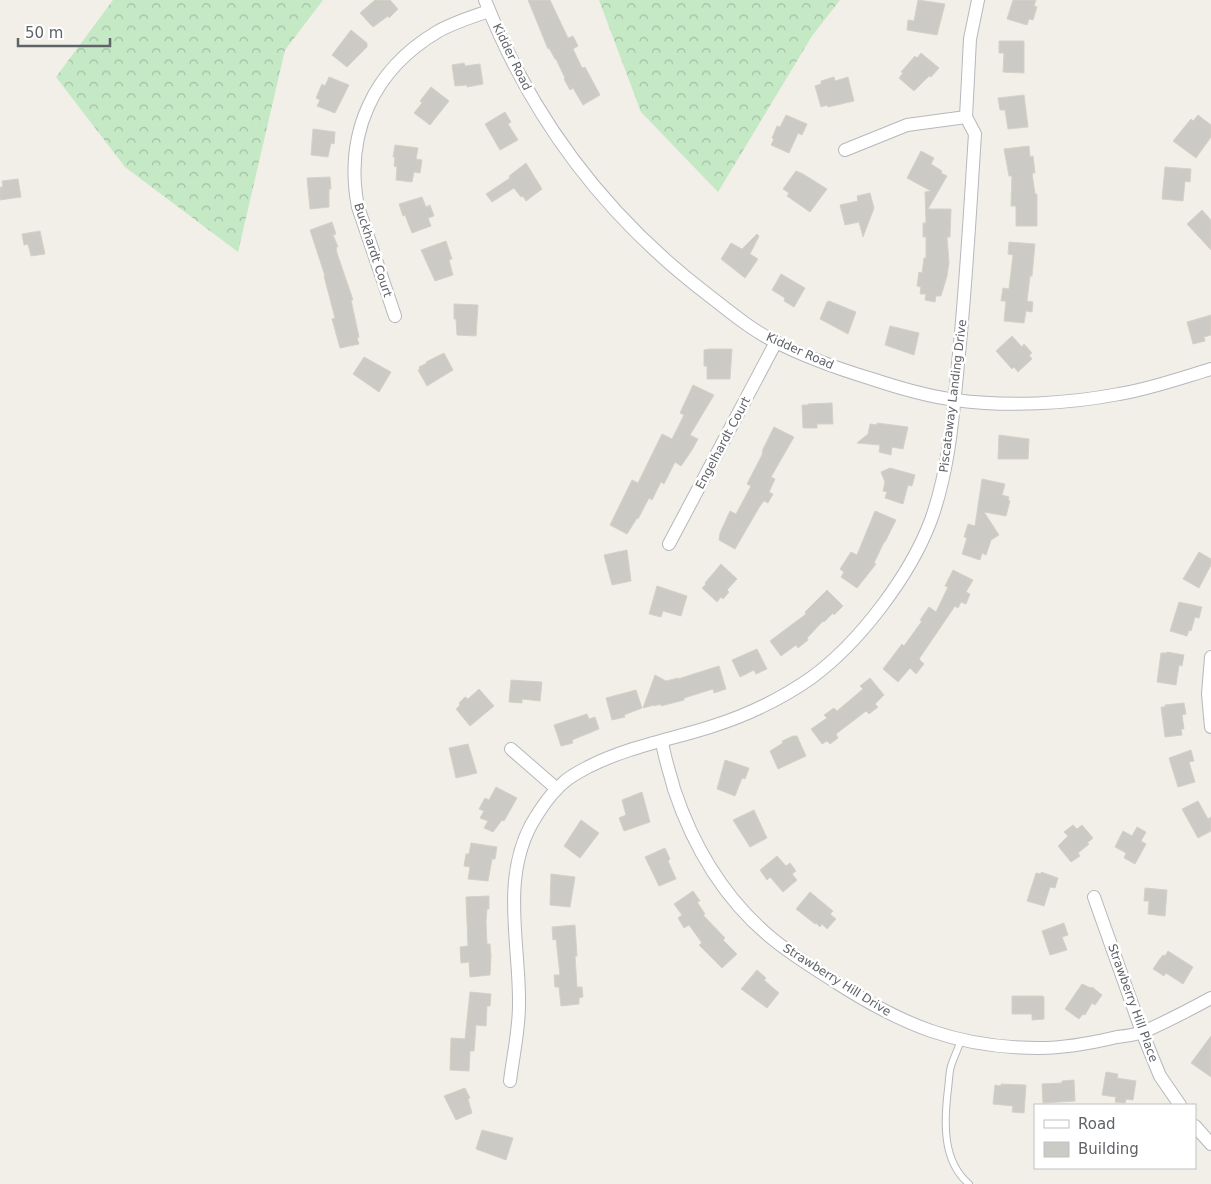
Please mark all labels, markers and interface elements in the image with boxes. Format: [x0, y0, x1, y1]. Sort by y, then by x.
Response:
scale bar [18, 15, 110, 47]
street label: Kidder Road [490, 21, 534, 93]
text: 50 m [25, 24, 63, 42]
street label: Buckhardt Court [351, 201, 395, 299]
street label: Piscataway Landing Drive [937, 319, 969, 473]
street label: Kidder Road [764, 330, 836, 372]
street label: Engelhardt Court [693, 394, 753, 491]
street label: Strawberry Hill Drive [780, 941, 894, 1019]
street label: Strawberry Hill Place [1105, 942, 1161, 1064]
legend [1034, 1104, 1196, 1169]
text: Road [1078, 1115, 1116, 1133]
text: Building [1078, 1140, 1139, 1158]

